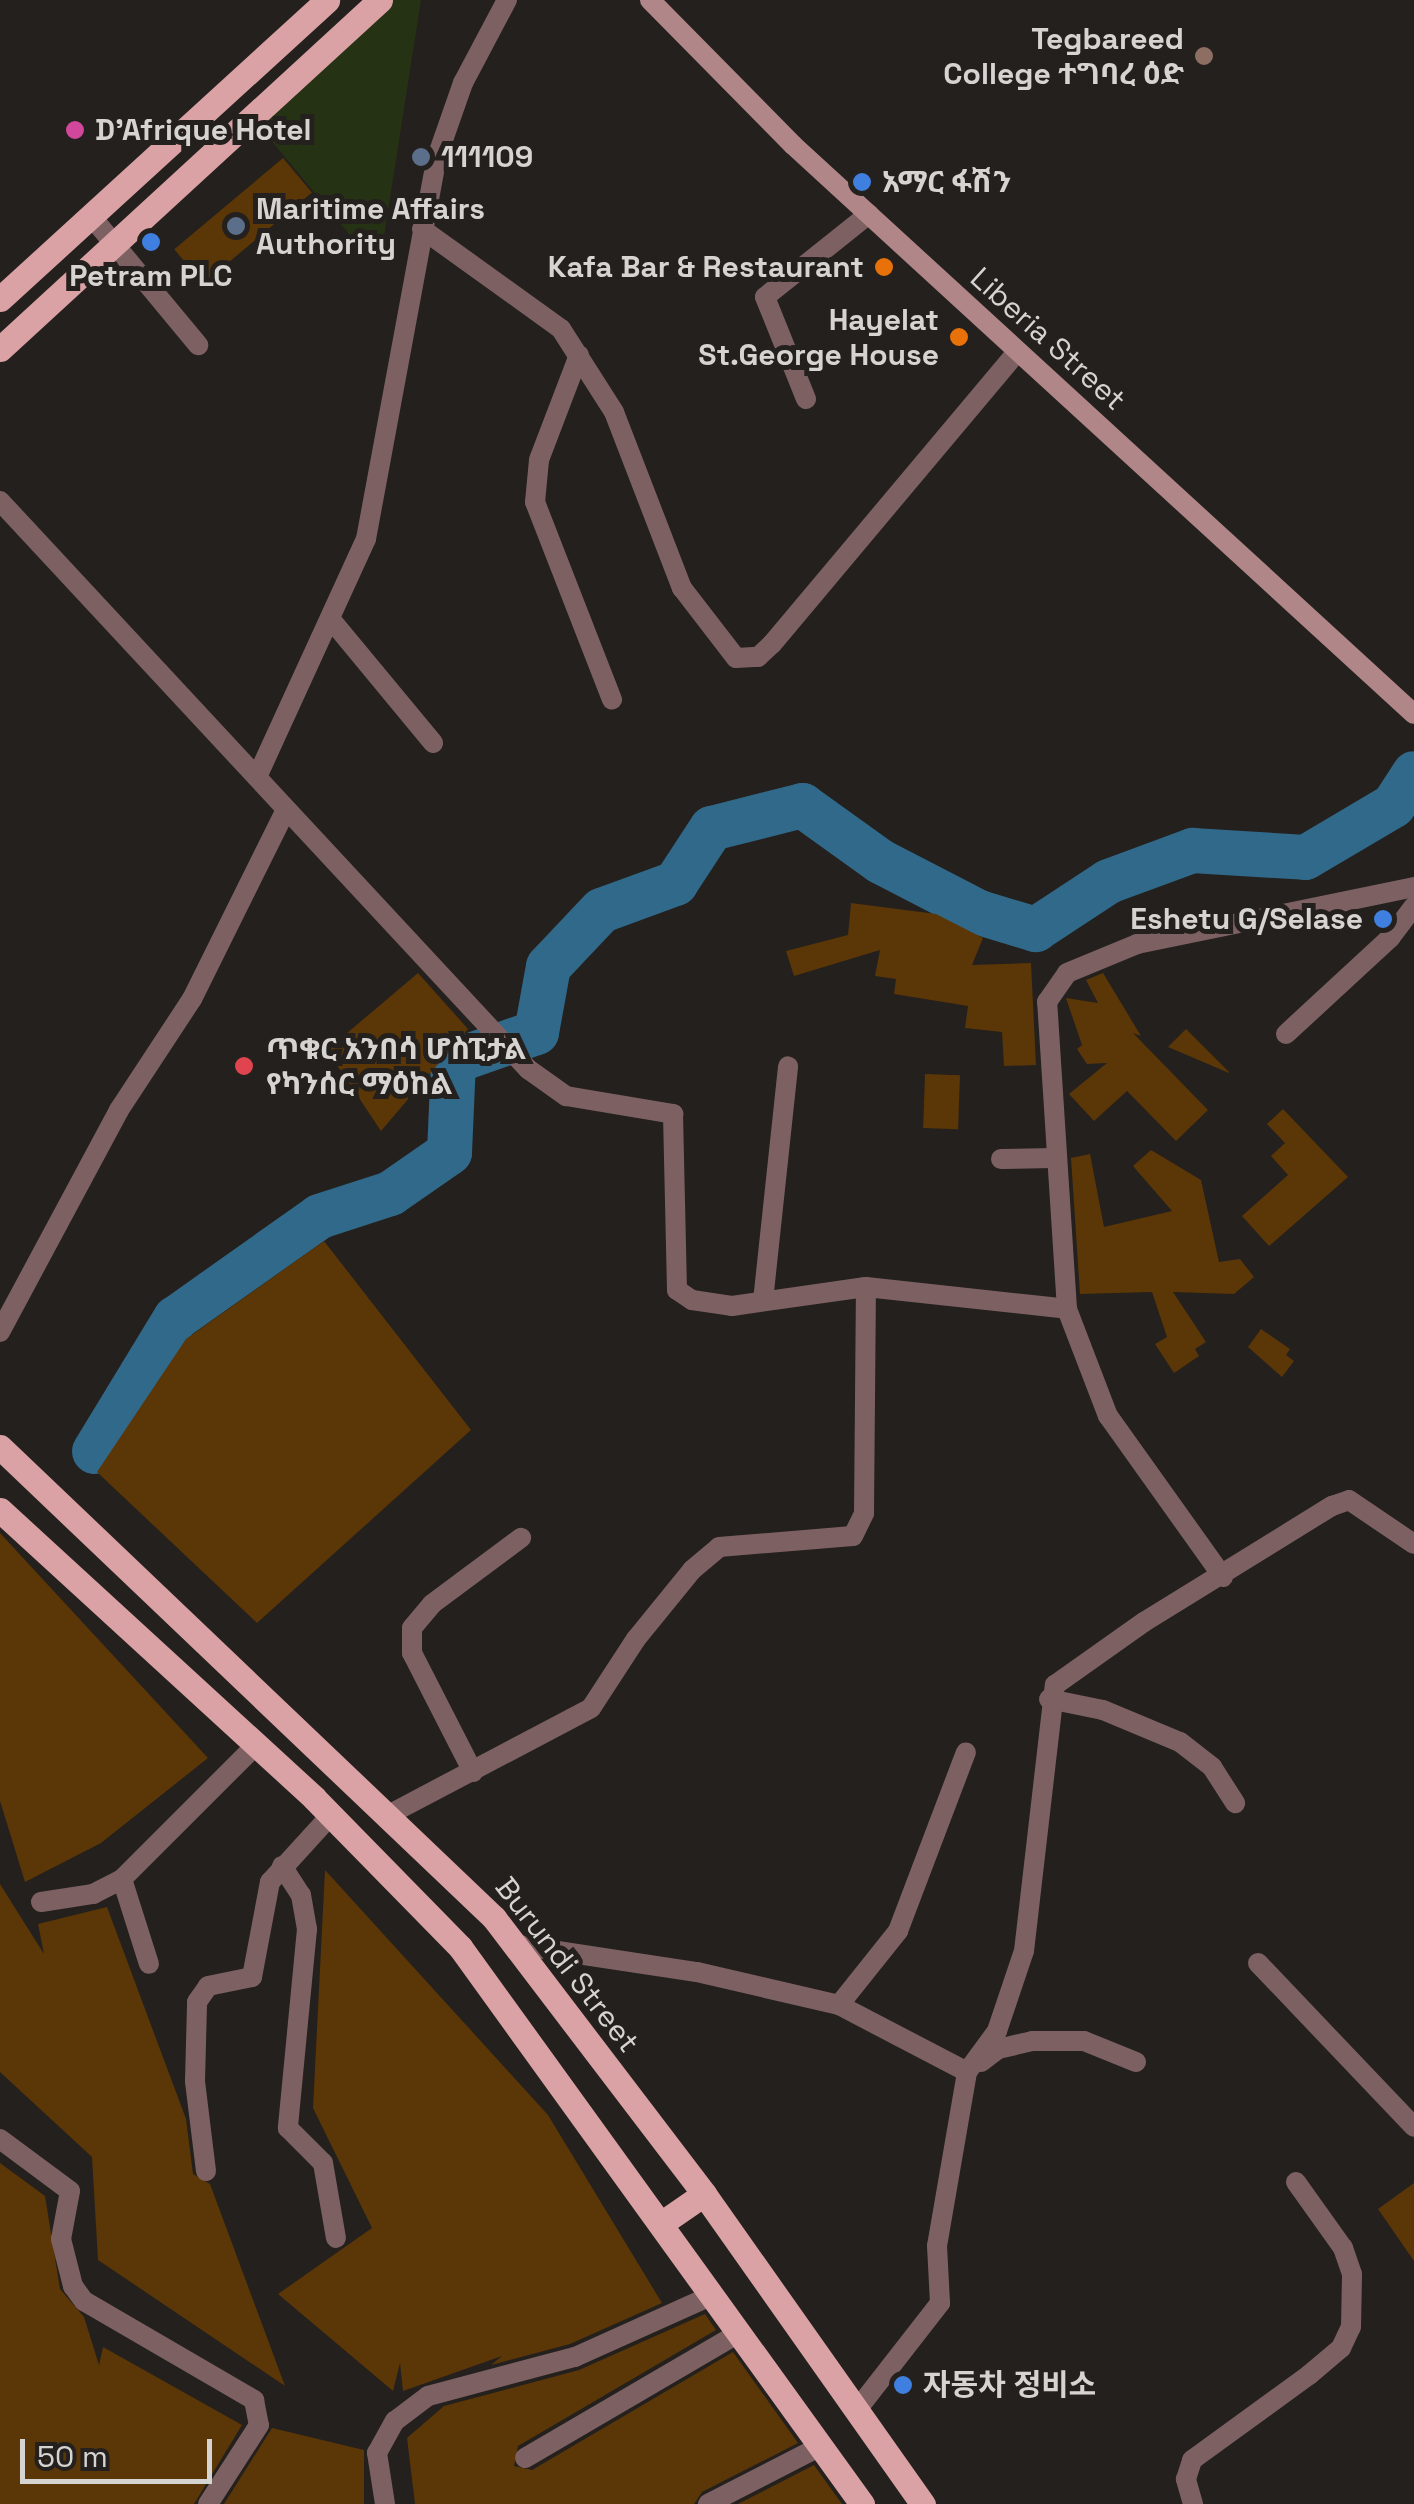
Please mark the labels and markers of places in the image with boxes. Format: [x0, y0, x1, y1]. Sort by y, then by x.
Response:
place label: Tegbareed College ተግባረ ዕድ [943, 21, 1184, 92]
marker: Tegbareed College ተግባረ ዕድ [1193, 45, 1215, 67]
place label: D'Afrique Hotel [95, 112, 312, 148]
marker: D'Afrique Hotel [64, 119, 86, 141]
place label: 111109 [441, 139, 533, 175]
marker: 111109 [410, 146, 432, 168]
place label: አማር ፋሽን [882, 164, 1011, 200]
marker: አማር ፋሽን [851, 171, 873, 193]
place label: Maritime Affairs Authority [256, 191, 485, 262]
marker: Maritime Affairs Authority [225, 215, 247, 237]
marker: Petram PLC [140, 231, 162, 253]
place label: Kafa Bar & Restaurant [548, 249, 864, 285]
marker: Kafa Bar & Restaurant [873, 256, 895, 278]
place label: Petram PLC [69, 258, 233, 294]
place label: Hayelat St.George House [698, 302, 939, 372]
marker: Hayelat St.George House [948, 326, 970, 348]
place label: Eshetu G/Selase [1130, 901, 1363, 937]
marker: Eshetu G/Selase [1372, 908, 1394, 930]
place label: ጥቁር አንበሳ ሆስፒታል የካንሰር ማዕከል [266, 1031, 526, 1102]
marker: ጥቁር አንበሳ ሆስፒታል የካንሰር ማዕከል [231, 1053, 257, 1079]
place label: 자동차 정비소 [923, 2367, 1096, 2403]
marker: 자동차 정비소 [892, 2374, 914, 2396]

